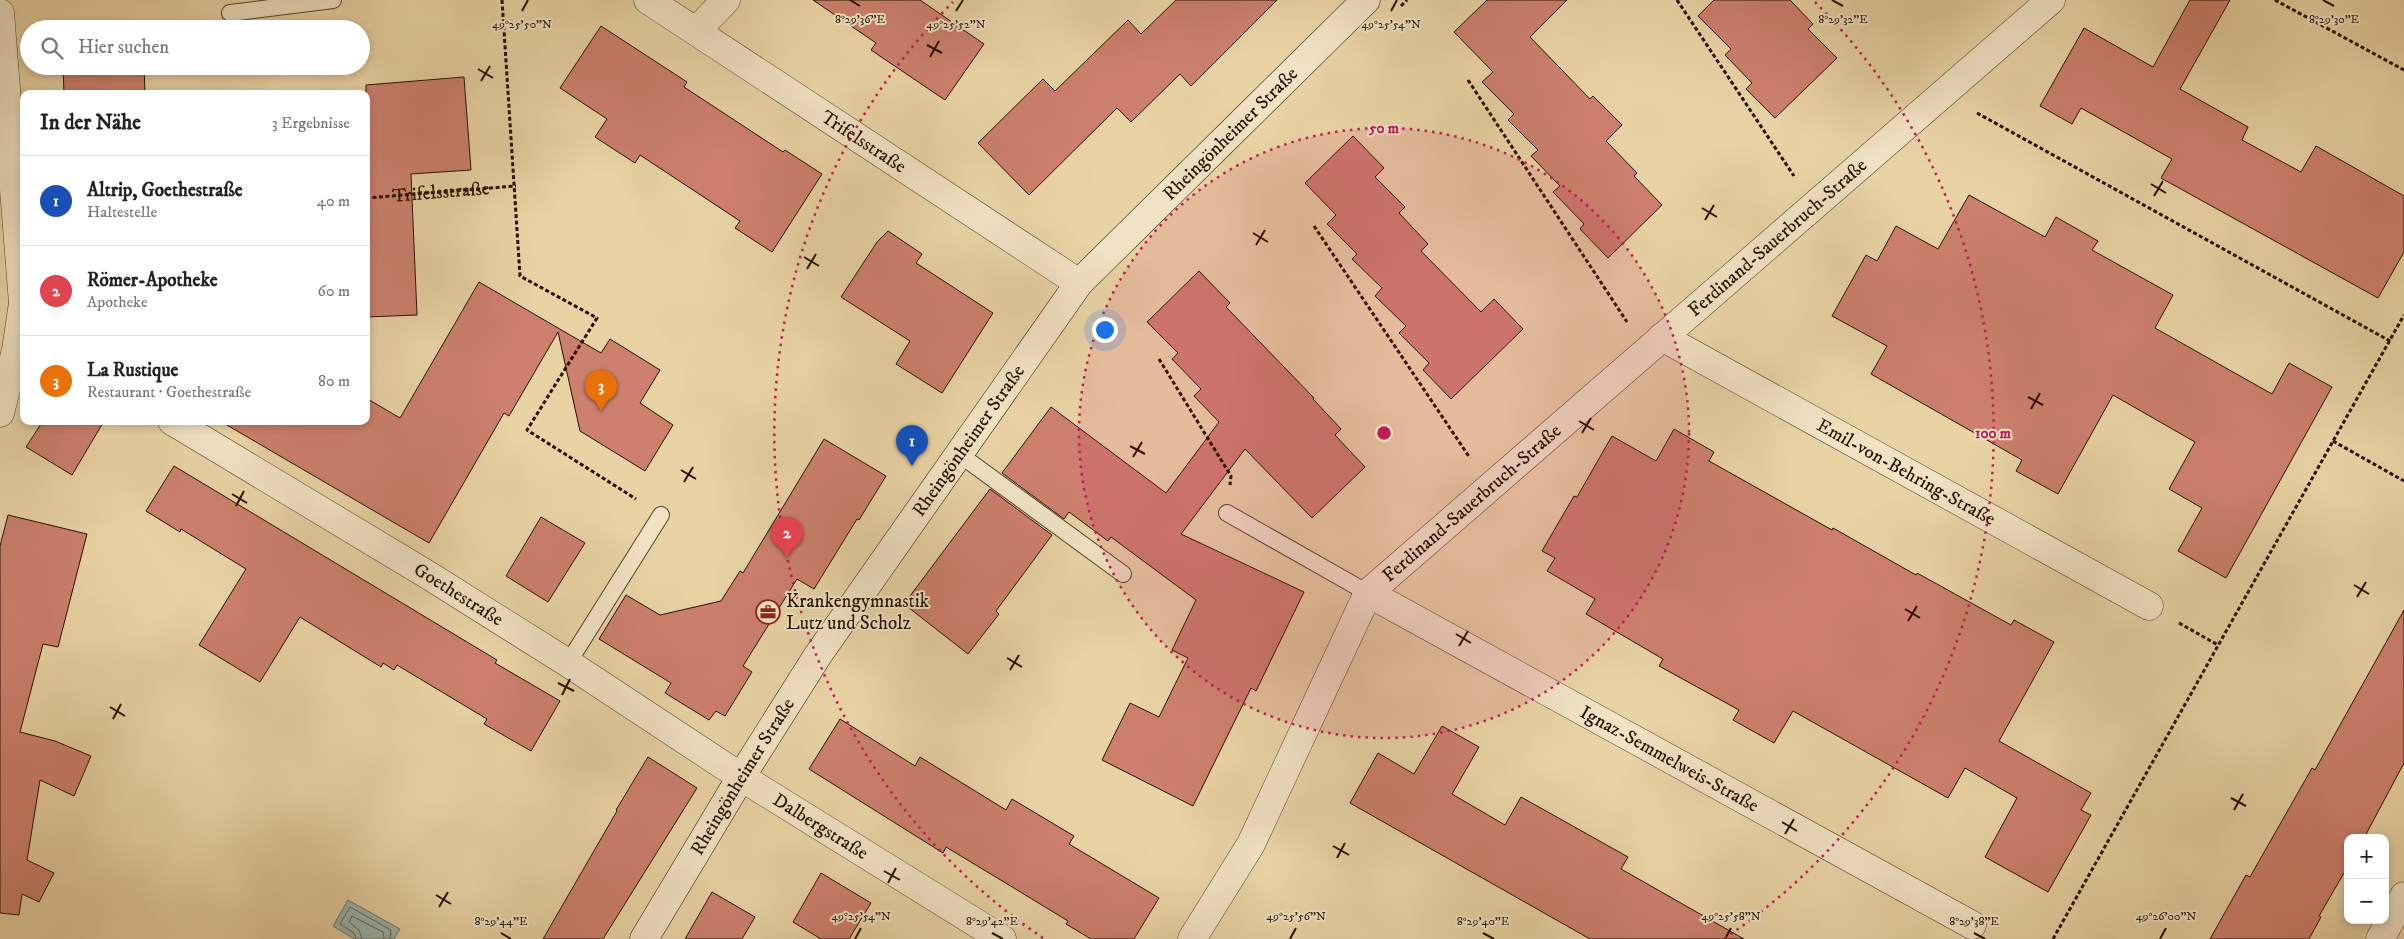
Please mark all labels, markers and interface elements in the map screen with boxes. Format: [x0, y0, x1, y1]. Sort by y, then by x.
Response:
text: 8°29'36"E [835, 12, 885, 27]
text: 8°29'32"E [1818, 12, 1868, 27]
text: 8°29'30"E [2309, 12, 2360, 27]
text: 49°25'50"N [492, 17, 552, 32]
text: 49°25'52"N [926, 17, 986, 32]
text: 49°25'54"N [1361, 17, 1421, 32]
search box [20, 20, 370, 75]
icon: search [38, 34, 66, 62]
text: Hier suchen [78, 36, 169, 59]
street label: Rheingönheimer Straße [1158, 62, 1303, 205]
street label: Trifelsstraße [817, 105, 911, 178]
text: In der Nähe [40, 110, 141, 136]
text: 3 Ergebnisse [272, 113, 350, 133]
text: 50 m [1368, 119, 1400, 138]
street label: Ferdinand-Sauerbruch-Straße [1683, 154, 1872, 321]
street label: Trifelsstraße [391, 177, 490, 207]
text: Altrip, Goethestraße [87, 179, 243, 202]
text: 1 [53, 191, 59, 211]
text: 40 m [317, 191, 350, 211]
text: Haltestelle [87, 202, 157, 222]
text: Römer-Apotheke [87, 269, 218, 292]
text: 2 [52, 281, 60, 301]
text: 60 m [318, 281, 350, 301]
text: Apotheke [87, 292, 148, 312]
your location [1092, 317, 1118, 343]
text: La Rustique [87, 359, 178, 382]
street label: Rheingönheimer Straße [907, 360, 1030, 521]
pin: 3 [585, 370, 617, 411]
text: 3 [53, 371, 59, 391]
text: 80 m [318, 371, 350, 391]
text: Restaurant · Goethestraße [87, 382, 251, 402]
street label: Emil-von-Behring-Straße [1813, 413, 2000, 531]
street label: Ferdinand-Sauerbruch-Straße [1378, 419, 1566, 587]
centre of rings [1375, 424, 1393, 442]
text: 100 m [1975, 424, 2012, 443]
pin: 1 [896, 425, 928, 466]
pin: 2 [771, 517, 803, 558]
street label: Goethestraße [410, 558, 508, 631]
place label: Krankengymnastik Lutz und Scholz [786, 590, 930, 635]
office icon: Krankengymnastik Lutz und Scholz [755, 599, 781, 625]
street label: Rheingönheimer Straße [685, 694, 800, 859]
street label: Ignaz-Semmelweis-Straße [1576, 700, 1763, 817]
street label: Dalbergstraße [769, 788, 873, 865]
map controls [2344, 834, 2389, 924]
button: + [2344, 834, 2389, 879]
button: − [2344, 879, 2389, 924]
text: 49°25'54"N [831, 909, 891, 924]
text: 49°25'56"N [1266, 909, 1326, 924]
text: 49°25'58"N [1701, 909, 1761, 924]
text: 49°26'00"N [2136, 909, 2196, 924]
text: 8°29'44"E [474, 914, 528, 929]
text: 8°29'42"E [966, 914, 1019, 929]
text: 8°29'40"E [1457, 914, 1510, 929]
text: 8°29'38"E [1949, 914, 1999, 929]

